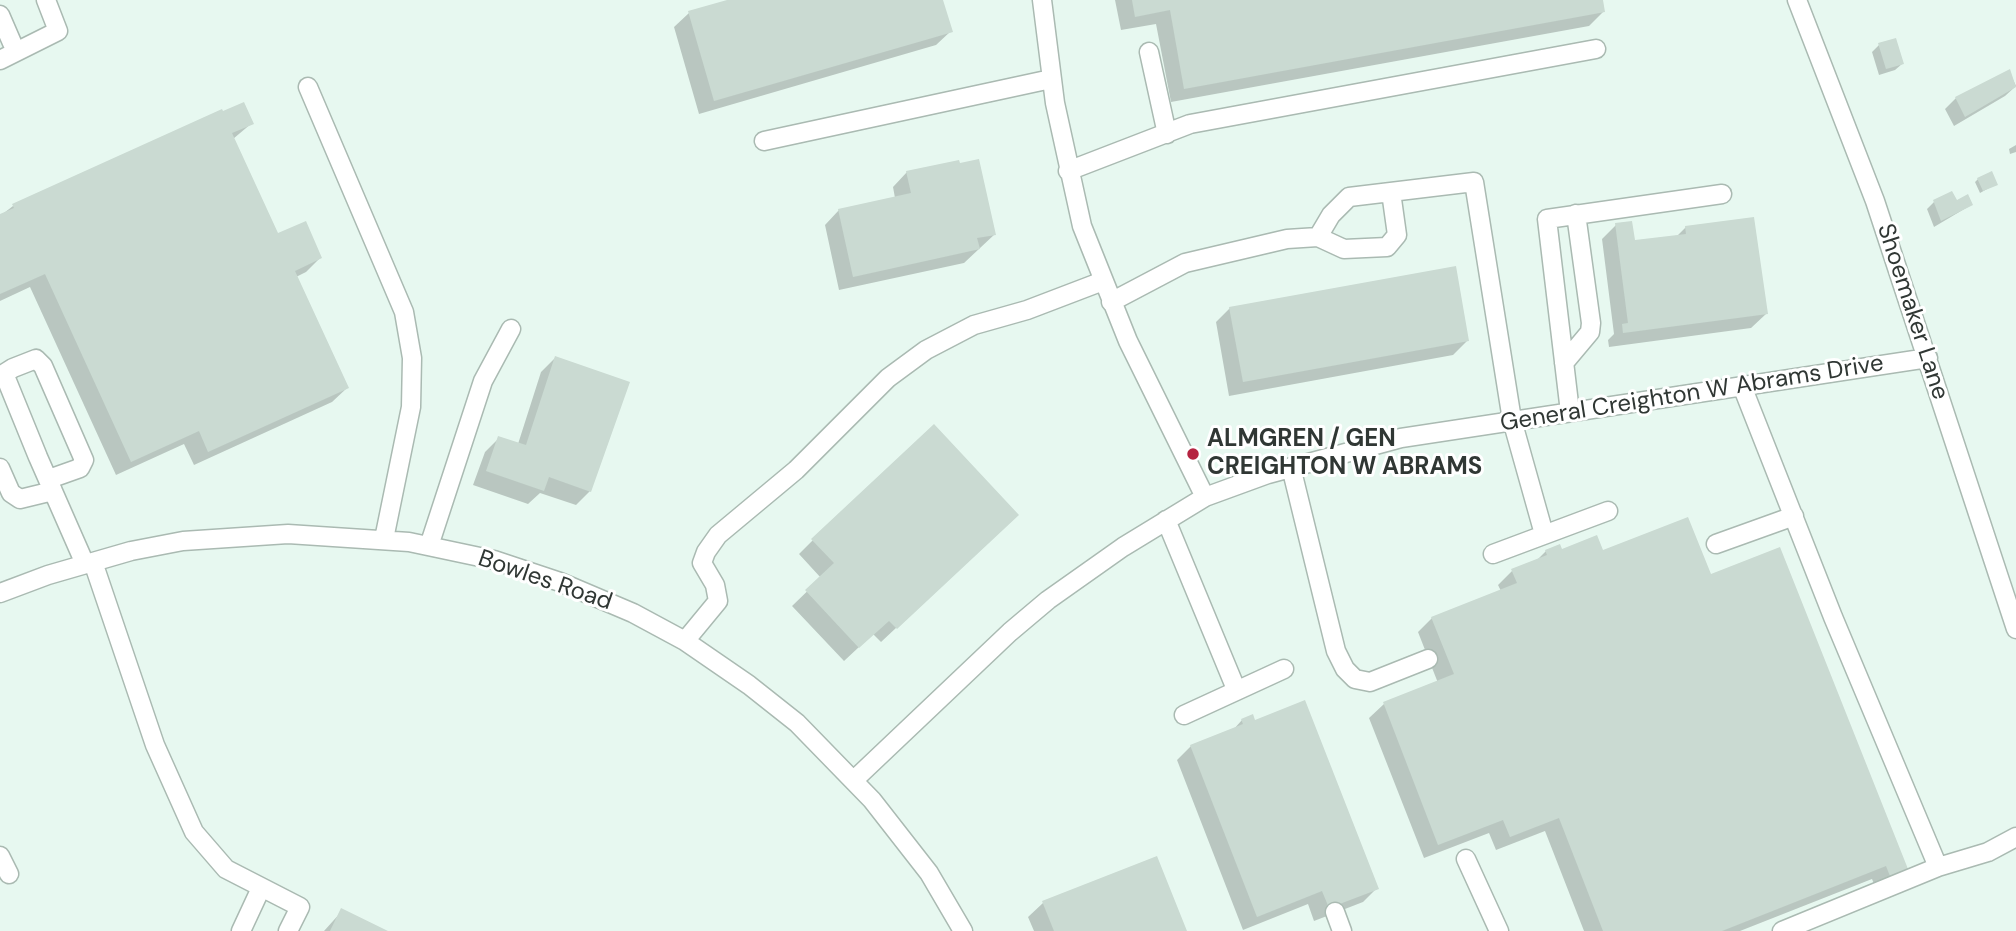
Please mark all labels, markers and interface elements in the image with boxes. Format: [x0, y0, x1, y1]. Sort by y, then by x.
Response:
street label: Shoemaker Lane [1870, 220, 1954, 404]
street label: General Creighton W Abrams Drive [1498, 349, 1886, 439]
place label: ALMGREN / GEN CREIGHTON W ABRAMS [1207, 426, 1482, 482]
marker: ALMGREN / GEN CREIGHTON W ABRAMS [1185, 446, 1201, 462]
street label: Bowles Road [474, 545, 616, 617]

